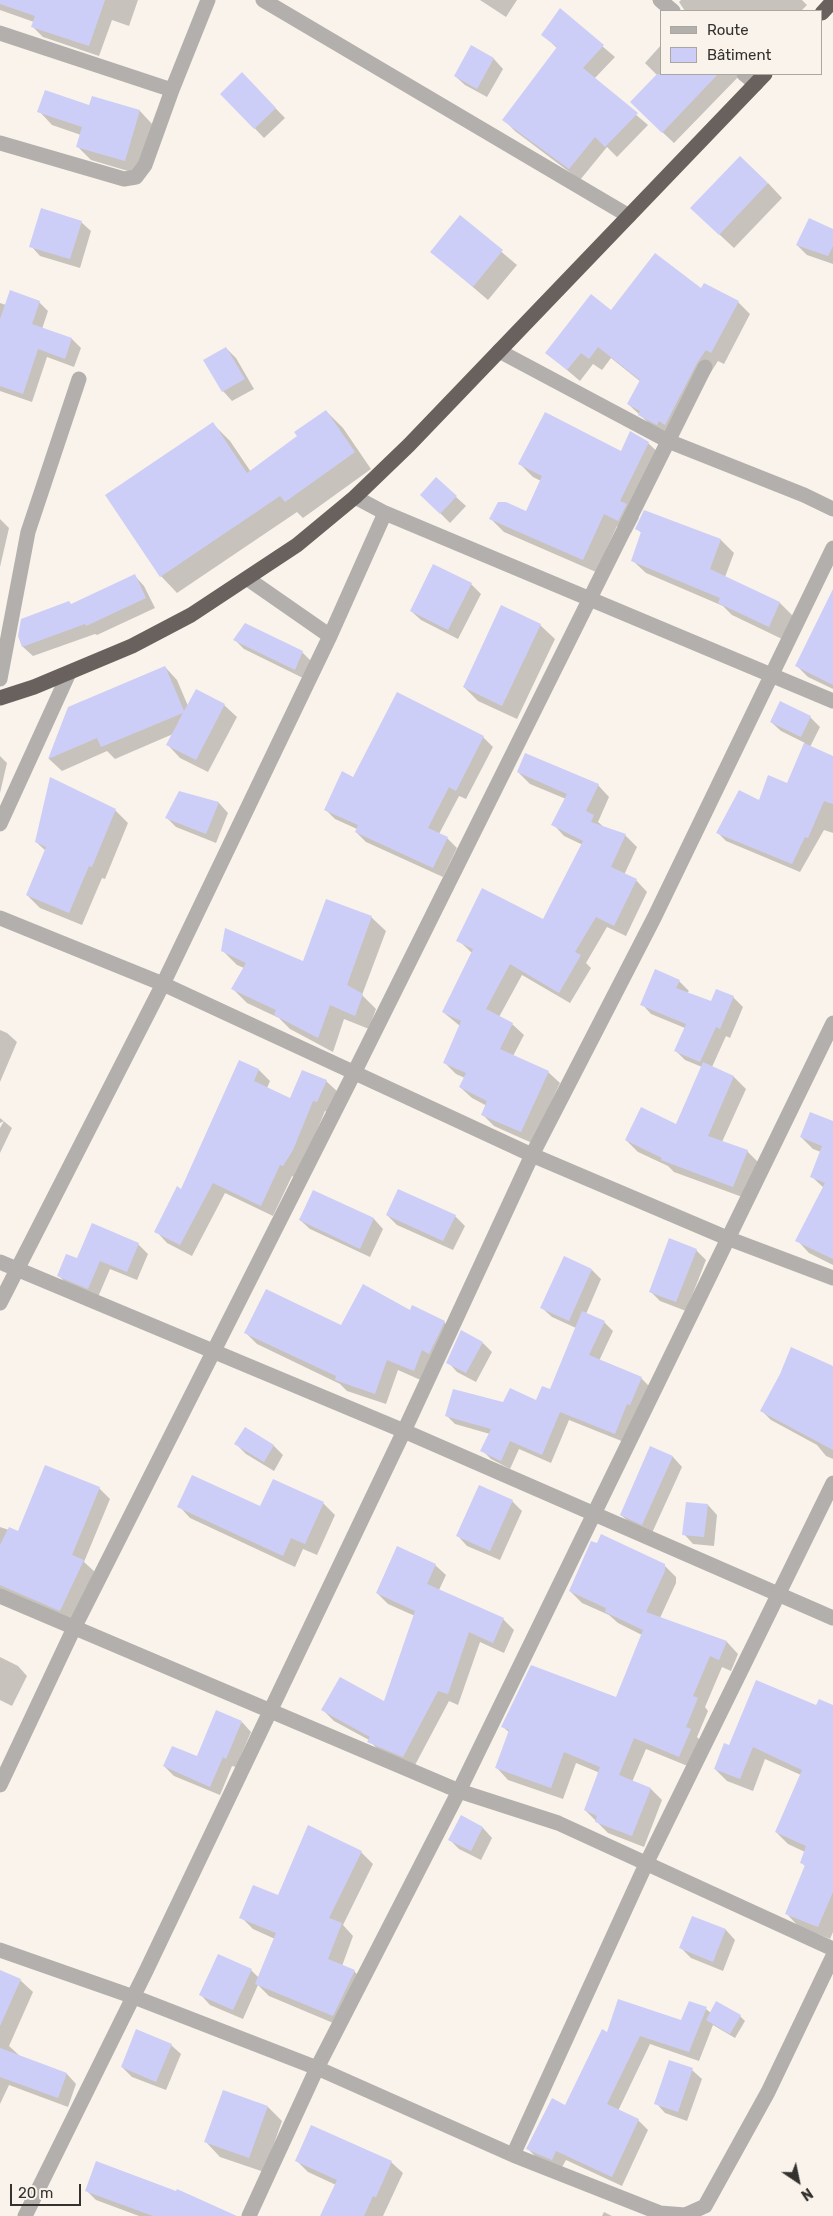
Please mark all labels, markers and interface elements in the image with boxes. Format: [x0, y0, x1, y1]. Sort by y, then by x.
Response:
legend [660, 10, 823, 75]
text: Route [707, 21, 749, 39]
text: Bâtiment [707, 46, 771, 64]
north arrow [773, 2156, 823, 2206]
scale bar [12, 2174, 84, 2206]
text: 20 m [18, 2184, 53, 2202]
text: N [798, 2184, 816, 2204]

